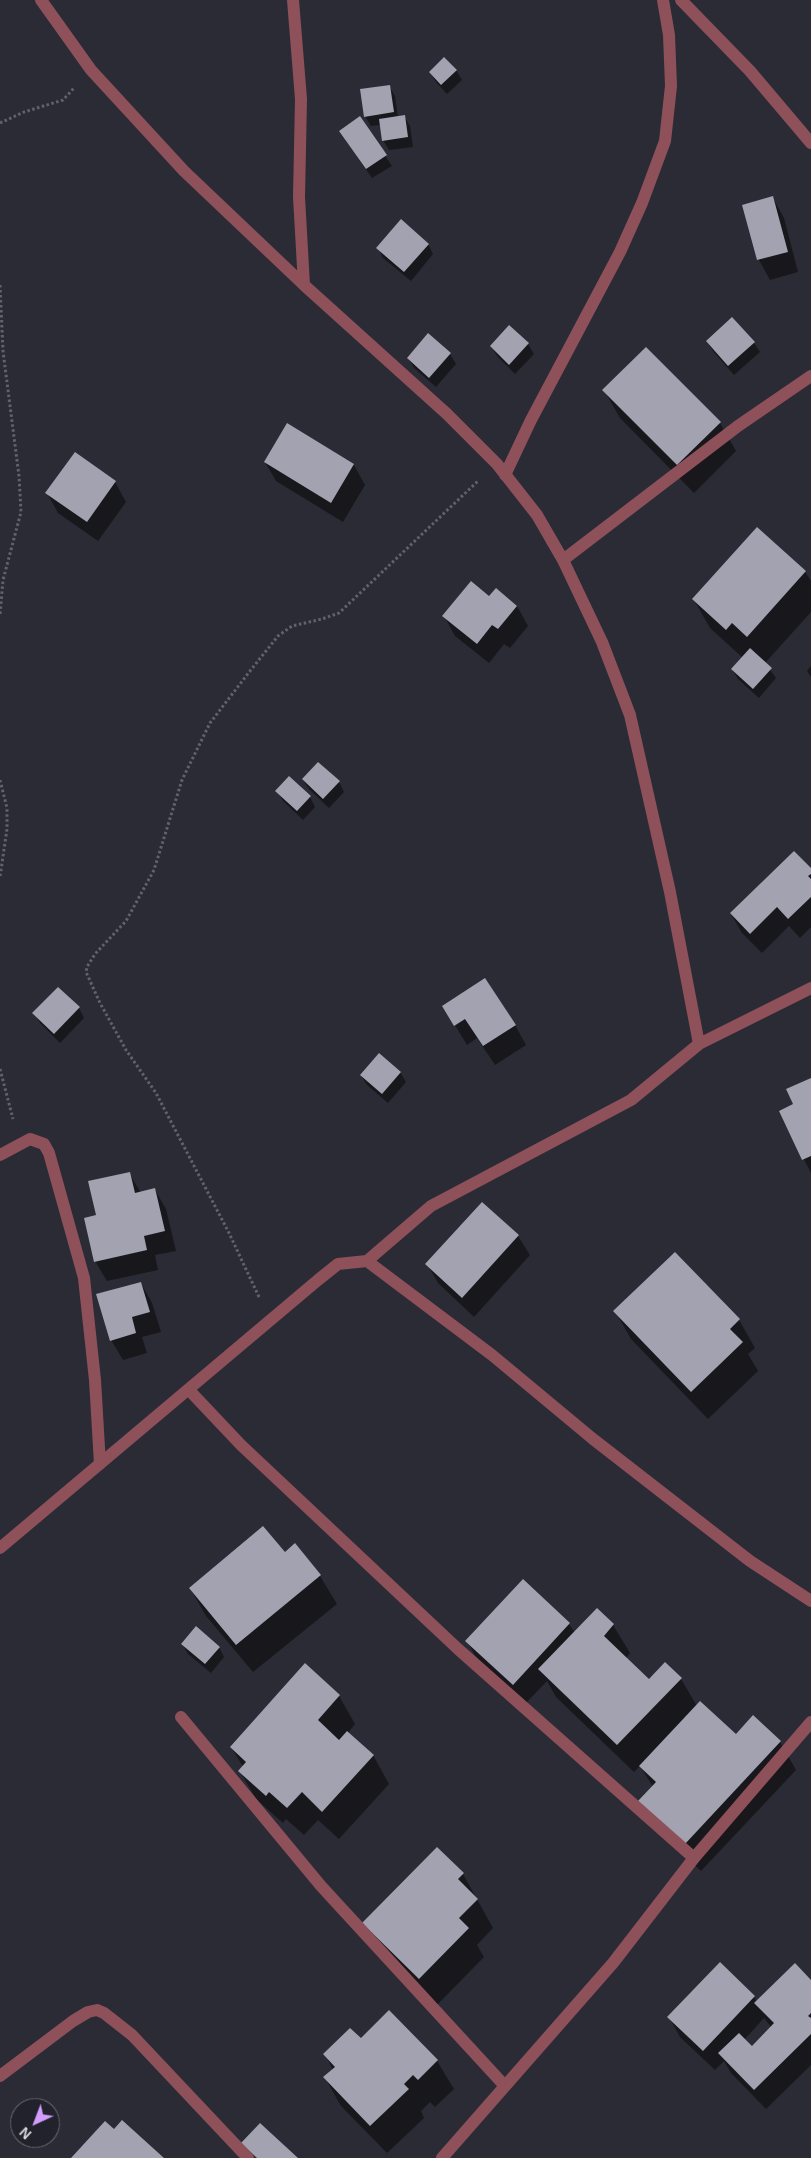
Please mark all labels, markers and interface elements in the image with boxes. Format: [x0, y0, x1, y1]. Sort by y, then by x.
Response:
north arrow [10, 2098, 60, 2148]
text: N [16, 2124, 35, 2143]

